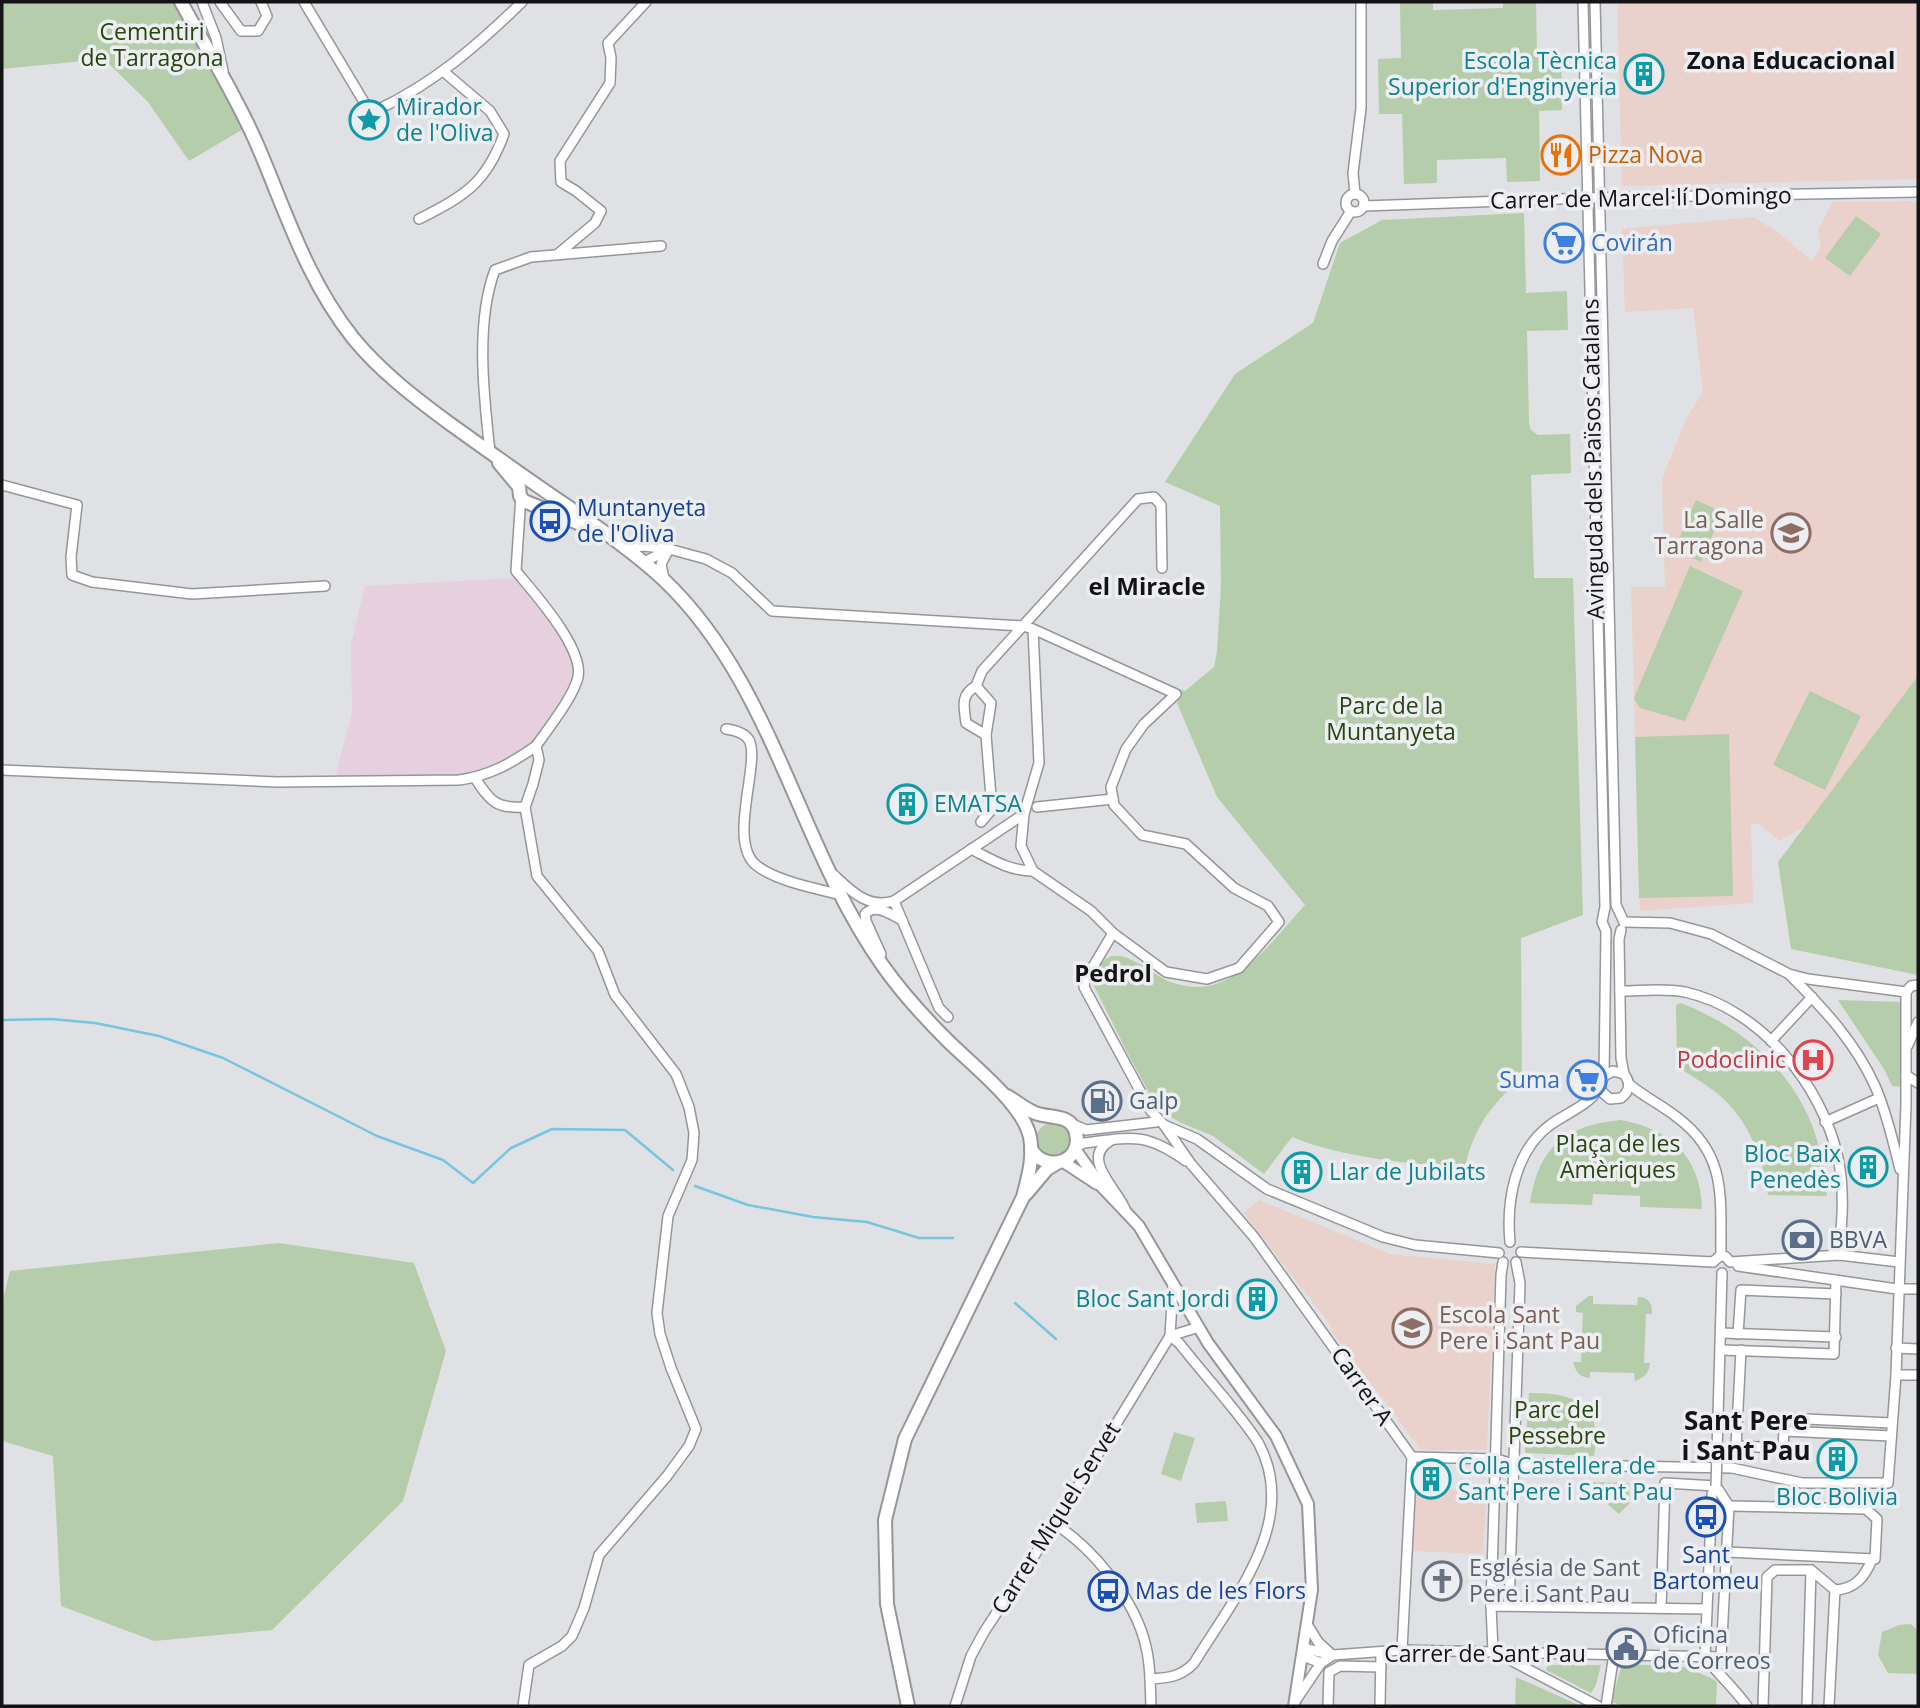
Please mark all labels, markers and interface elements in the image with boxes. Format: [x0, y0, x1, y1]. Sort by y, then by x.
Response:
park label: Cementiri de Tarragona [80, 15, 224, 73]
district label: Zona Educacional [1687, 43, 1895, 76]
place label: Escola Tècnica Superior d'Enginyeria [1388, 44, 1617, 102]
building icon: Escola Tècnica Superior d'Enginyeria [1623, 53, 1665, 95]
place label: Mirador de l'Oliva [396, 90, 494, 148]
place icon: Mirador de l'Oliva [348, 99, 390, 141]
restaurant icon: Pizza Nova [1540, 134, 1582, 176]
place label: Pizza Nova [1588, 138, 1703, 170]
street label: Carrer de Marcel·lí Domingo [1490, 178, 1792, 216]
supermarket icon: Covirán [1543, 222, 1585, 264]
place label: Covirán [1591, 226, 1673, 258]
street label: Avinguda dels Països Catalans [1573, 298, 1611, 620]
place label: Muntanyeta de l'Oliva [577, 491, 706, 549]
bus stop icon: Muntanyeta de l'Oliva [529, 500, 571, 542]
place label: La Salle Tarragona [1654, 503, 1764, 561]
school or university icon: La Salle Tarragona [1770, 512, 1812, 554]
district label: el Miracle [1089, 569, 1205, 602]
park label: Parc de la Muntanyeta [1326, 689, 1456, 747]
building icon: EMATSA [886, 783, 928, 825]
place label: EMATSA [934, 787, 1022, 819]
district label: Pedrol [1074, 956, 1152, 989]
hospital icon: Podoclinic [1792, 1039, 1834, 1081]
place label: Podoclinic [1677, 1043, 1786, 1075]
supermarket icon: Suma [1566, 1059, 1608, 1101]
place label: Suma [1499, 1063, 1560, 1095]
fuel station icon: Galp [1081, 1080, 1123, 1122]
place label: Galp [1129, 1084, 1178, 1116]
park label: Plaça de les Amèriques [1556, 1127, 1680, 1185]
place label: Bloc Baix Penedès [1744, 1137, 1841, 1195]
building icon: Bloc Baix Penedès [1847, 1146, 1889, 1188]
building icon: Llar de Jubilats [1281, 1151, 1323, 1193]
place label: Llar de Jubilats [1329, 1155, 1486, 1187]
bank icon: BBVA [1781, 1219, 1823, 1261]
place label: BBVA [1829, 1223, 1887, 1255]
building icon: Bloc Sant Jordi [1236, 1278, 1278, 1320]
place label: Bloc Sant Jordi [1076, 1282, 1230, 1314]
place label: Escola Sant Pere i Sant Pau [1439, 1298, 1600, 1356]
school or university icon: Escola Sant Pere i Sant Pau [1391, 1307, 1433, 1349]
street label: Carrer A [1324, 1340, 1402, 1431]
park label: Parc del Pessebre [1508, 1393, 1606, 1451]
district label: Sant Pere i Sant Pau [1682, 1402, 1810, 1468]
street label: Carrer Miquel Servet [983, 1415, 1127, 1620]
building icon: Bloc Bolivia [1816, 1438, 1858, 1480]
place label: Colla Castellera de Sant Pere i Sant Pau [1458, 1449, 1673, 1507]
building icon: Colla Castellera de Sant Pere i Sant Pau [1410, 1458, 1452, 1500]
place label: Bloc Bolivia [1776, 1480, 1898, 1512]
bus stop icon: Sant Bartomeu [1685, 1496, 1727, 1538]
place label: Sant Bartomeu [1652, 1538, 1760, 1596]
place label: Església de Sant Pere i Sant Pau [1469, 1551, 1640, 1609]
church icon: Església de Sant Pere i Sant Pau [1421, 1560, 1463, 1602]
bus stop icon: Mas de les Flors [1087, 1570, 1129, 1612]
place label: Mas de les Flors [1135, 1574, 1306, 1606]
place label: Oficina de Correos [1653, 1618, 1771, 1676]
public building icon: Oficina de Correos [1605, 1627, 1647, 1669]
street label: Carrer de Sant Pau [1384, 1637, 1586, 1669]

